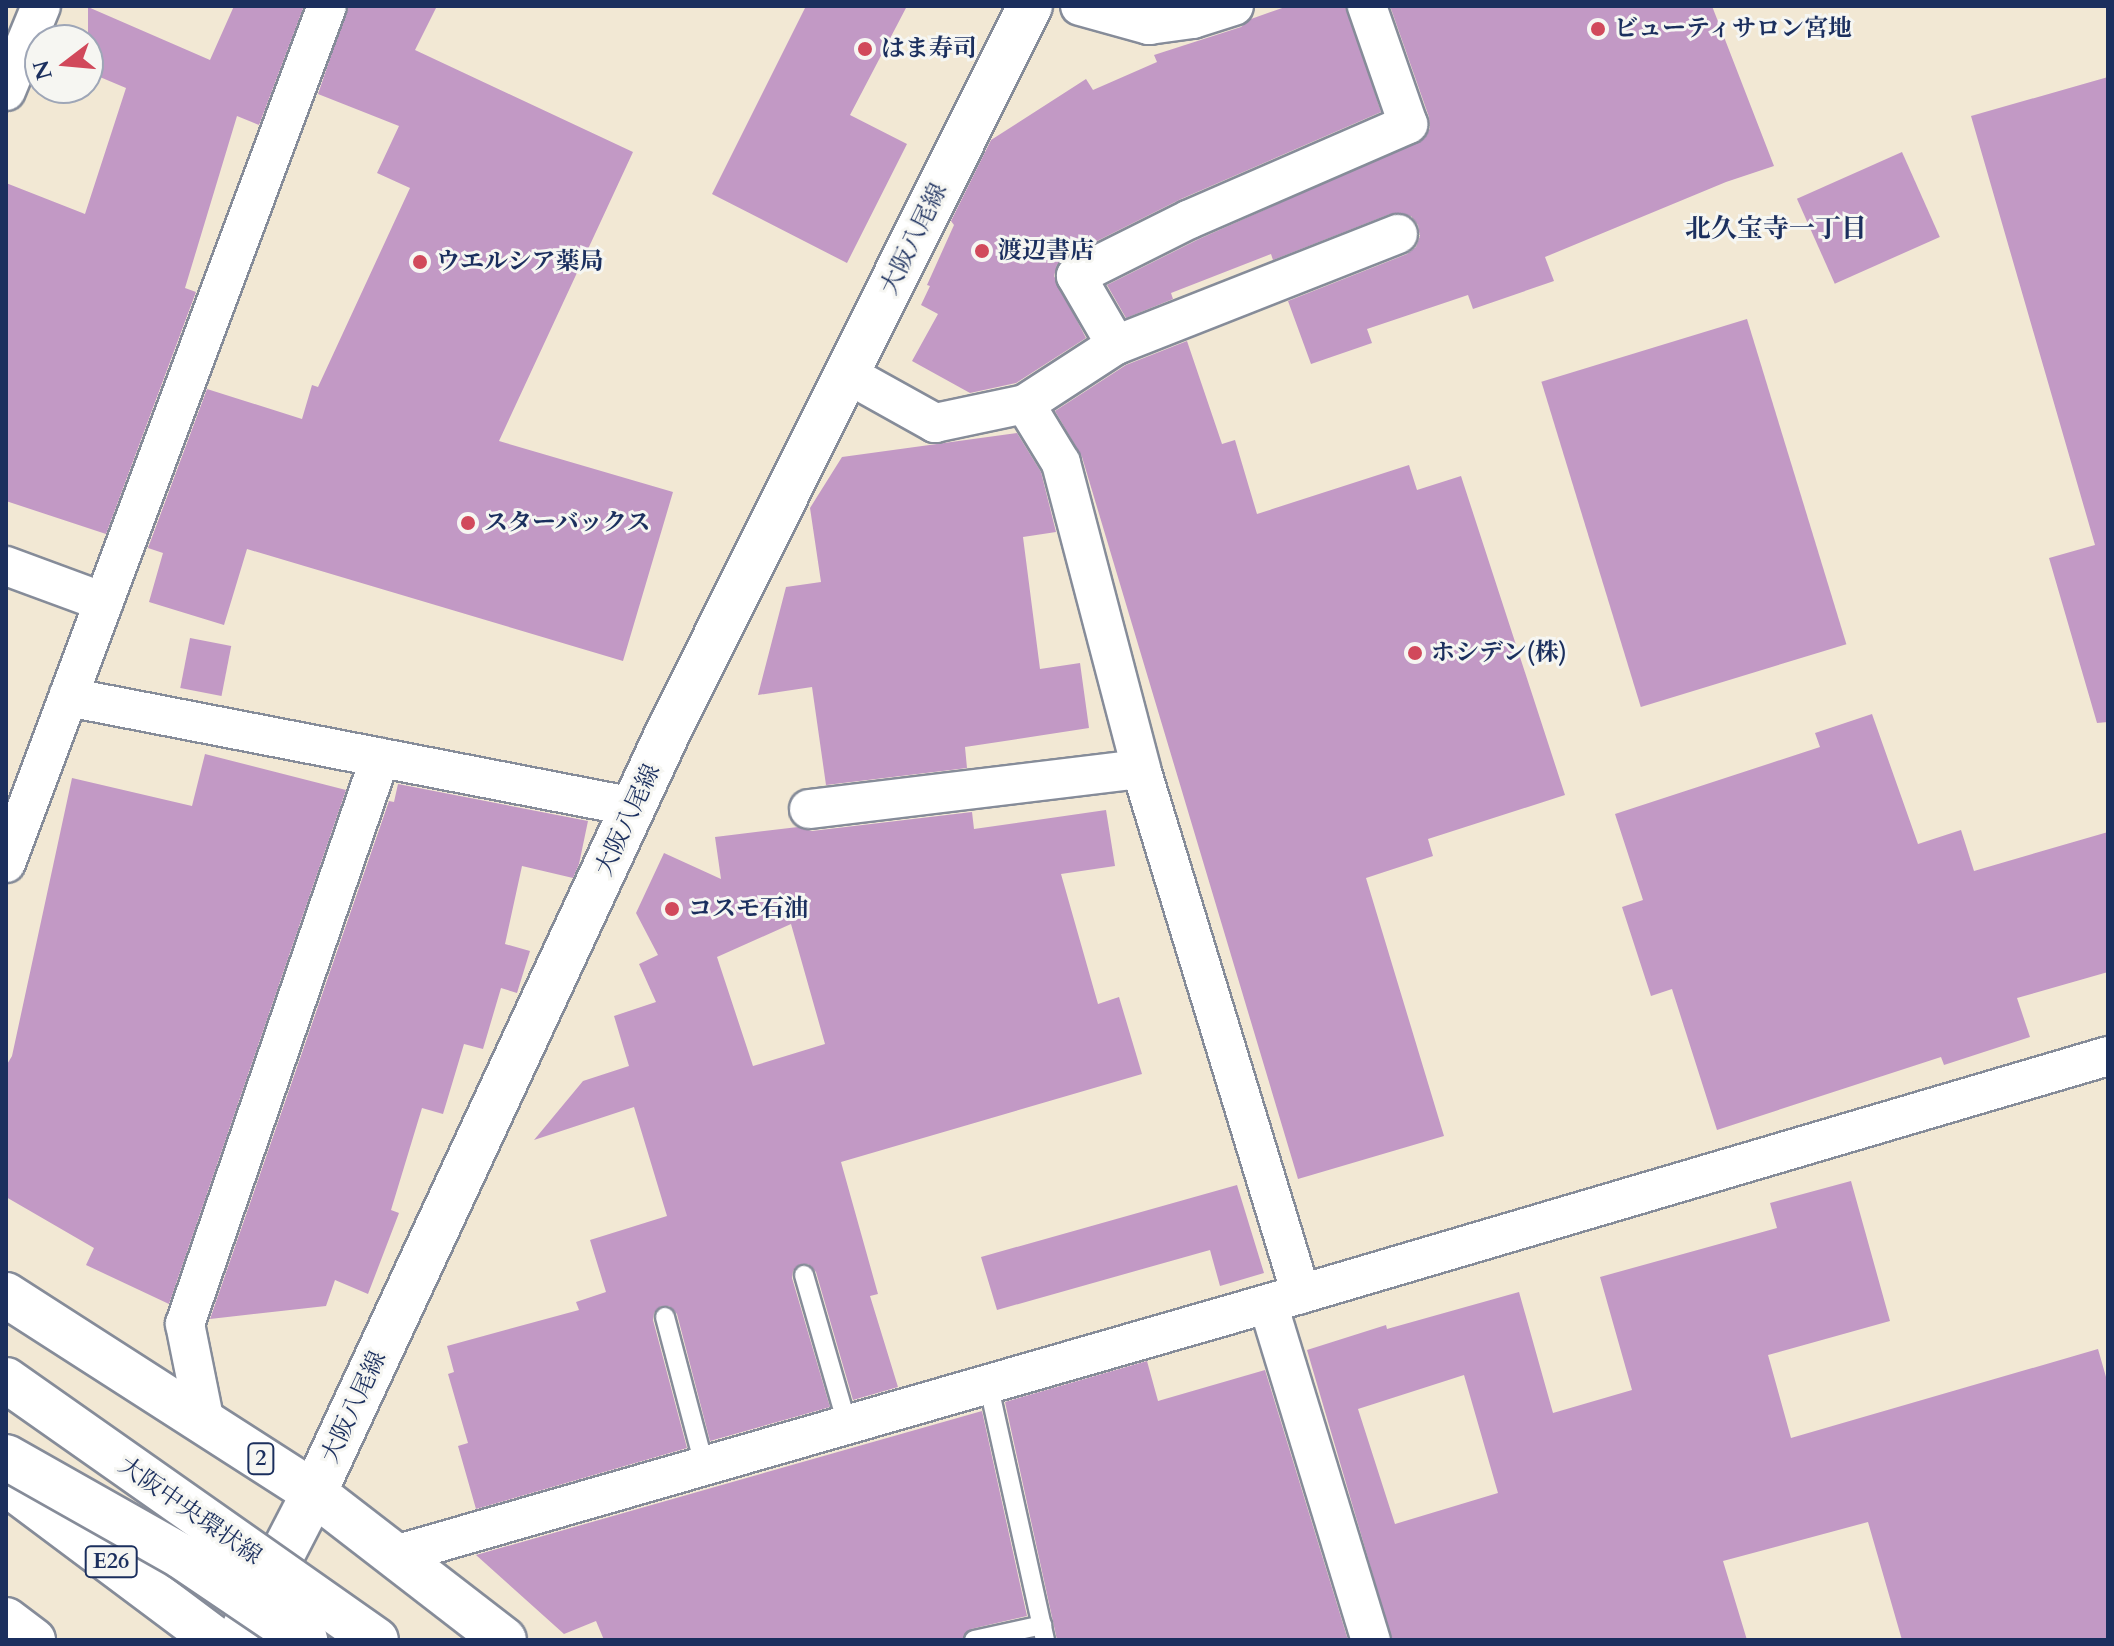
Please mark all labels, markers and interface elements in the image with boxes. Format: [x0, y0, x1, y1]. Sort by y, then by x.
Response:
place label: ビューティサロン宮地 [1614, 15, 1854, 43]
marker: ビューティサロン宮地 [1589, 20, 1607, 38]
north arrow [24, 24, 104, 104]
place label: はま寿司 [881, 35, 977, 63]
marker: はま寿司 [856, 40, 874, 58]
text: N [26, 57, 60, 83]
street label: 大阪八尾線 [875, 179, 953, 299]
district label: 北久宝寺一丁目 [1685, 213, 1867, 245]
place label: 渡辺書店 [998, 237, 1094, 265]
marker: 渡辺書店 [973, 242, 991, 260]
place label: ウエルシア薬局 [436, 248, 604, 276]
marker: ウエルシア薬局 [411, 253, 429, 271]
place label: スターバックス [484, 509, 652, 537]
marker: スターバックス [459, 514, 477, 532]
place label: ホシデン(株) [1431, 639, 1567, 667]
marker: ホシデン(株) [1406, 644, 1424, 662]
street label: 大阪八尾線 [590, 760, 666, 880]
place label: コスモ石油 [688, 895, 808, 923]
marker: コスモ石油 [663, 900, 681, 918]
street label: 大阪八尾線 [316, 1347, 392, 1467]
road number: 2 [247, 1441, 275, 1477]
street label: 大阪中央環状線 [113, 1451, 267, 1571]
road number: E26 [83, 1544, 139, 1580]

